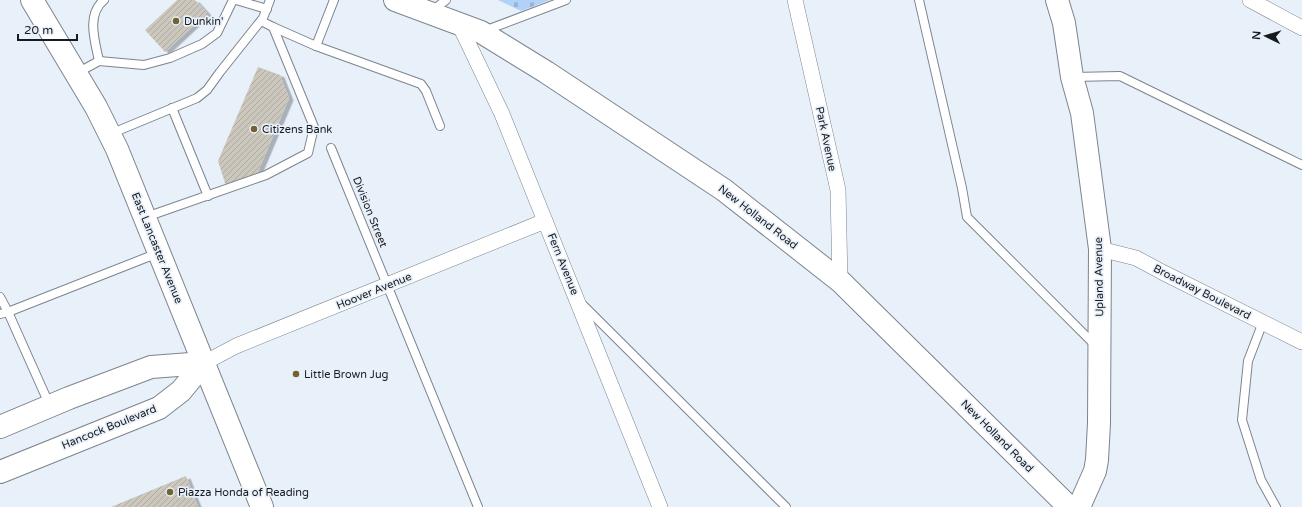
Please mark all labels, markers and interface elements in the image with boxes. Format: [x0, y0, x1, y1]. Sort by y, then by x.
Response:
place label: Dunkin' [184, 15, 223, 28]
scale bar [18, 16, 77, 42]
marker: Dunkin' [171, 16, 181, 26]
north arrow [1246, 16, 1286, 56]
text: 20 m [24, 23, 53, 37]
text: N [1250, 30, 1263, 40]
street label: Park Avenue [813, 105, 839, 173]
place label: Citizens Bank [262, 123, 332, 136]
marker: Citizens Bank [249, 124, 259, 134]
street label: Division Street [350, 175, 390, 249]
street label: New Holland Road [716, 182, 800, 252]
street label: East Lancaster Avenue [129, 191, 185, 305]
street label: Fern Avenue [545, 231, 581, 297]
street label: Upland Avenue [1092, 237, 1106, 317]
street label: Broadway Boulevard [1151, 262, 1253, 322]
street label: Hoover Avenue [335, 270, 413, 312]
place label: Little Brown Jug [304, 368, 389, 381]
marker: Little Brown Jug [291, 369, 301, 379]
street label: New Holland Road [958, 397, 1036, 475]
street label: Hancock Boulevard [60, 402, 158, 452]
place label: Piazza Honda of Reading [178, 486, 309, 499]
marker: Piazza Honda of Reading [165, 487, 175, 497]

